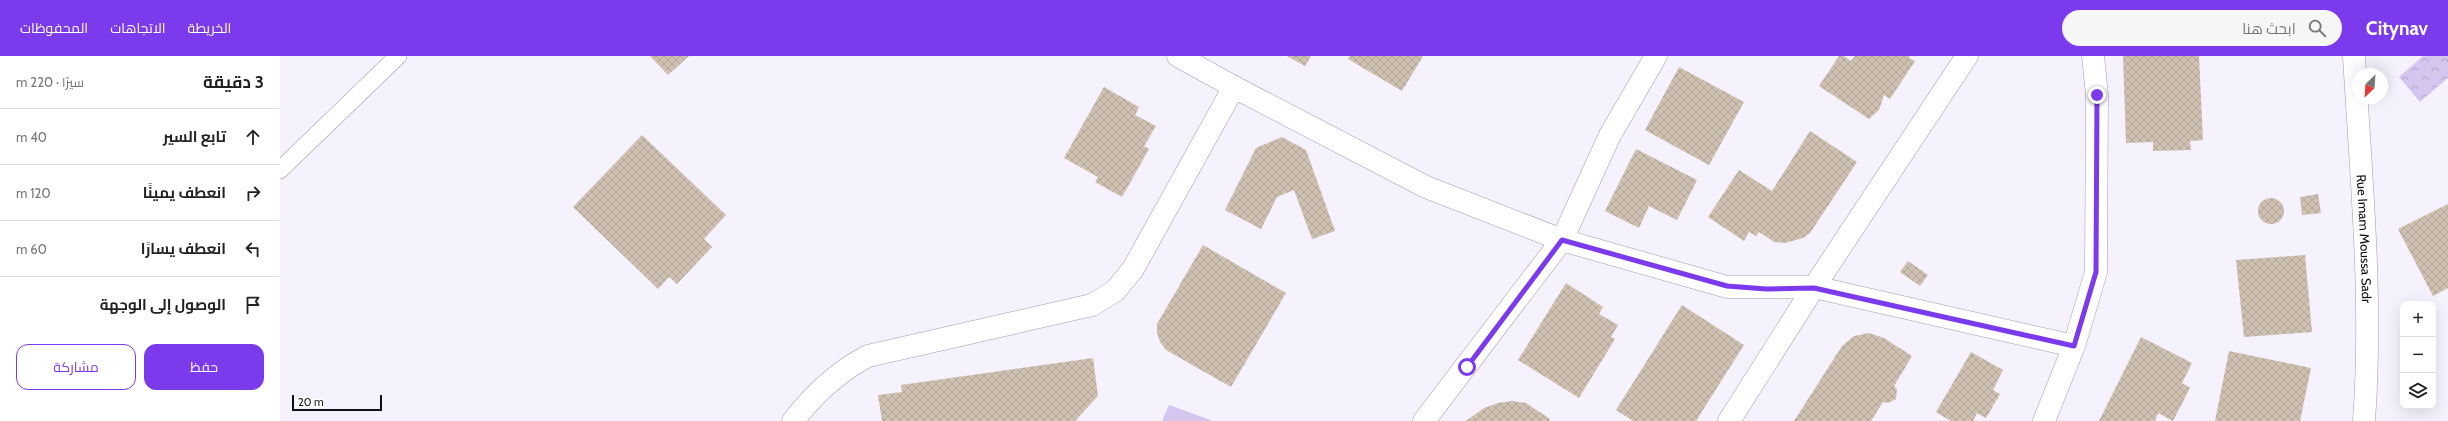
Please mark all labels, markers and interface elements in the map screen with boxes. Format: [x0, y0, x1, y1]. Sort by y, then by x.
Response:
search box [2062, 10, 2342, 46]
icon: search [2306, 17, 2328, 39]
text: Citynav [2366, 17, 2428, 40]
text: المحفوظات [20, 19, 88, 37]
text: الاتجاهات [110, 19, 166, 37]
text: الخريطة [188, 19, 231, 37]
text: ابحث هنا [2242, 20, 2296, 38]
north arrow [2352, 68, 2388, 104]
text: 3 دقيقة [203, 72, 264, 92]
text: سيرًا · 220 m [16, 74, 84, 90]
route end [2088, 86, 2106, 104]
icon: ahead [242, 126, 264, 148]
text: تابع السير [163, 128, 226, 146]
text: 40 m [16, 129, 47, 145]
street label: Rue Imam Moussa Sadr [2354, 174, 2375, 304]
icon: right [242, 182, 264, 204]
text: انعطف يمينًا [143, 184, 226, 202]
text: 120 m [16, 185, 50, 201]
icon: left [242, 238, 264, 260]
text: انعطف يسارًا [141, 240, 226, 258]
text: 60 m [16, 241, 47, 257]
icon: arrive [242, 294, 264, 316]
text: الوصول إلى الوجهة [100, 296, 226, 314]
map controls [2400, 301, 2436, 409]
button: + [2400, 301, 2436, 337]
button: − [2400, 337, 2436, 373]
button: مشاركة [16, 344, 136, 390]
button: حفظ [144, 344, 264, 390]
route start [1458, 358, 1476, 376]
button: layers [2400, 373, 2436, 409]
scale bar [292, 393, 382, 412]
text: 20 m [298, 395, 324, 409]

